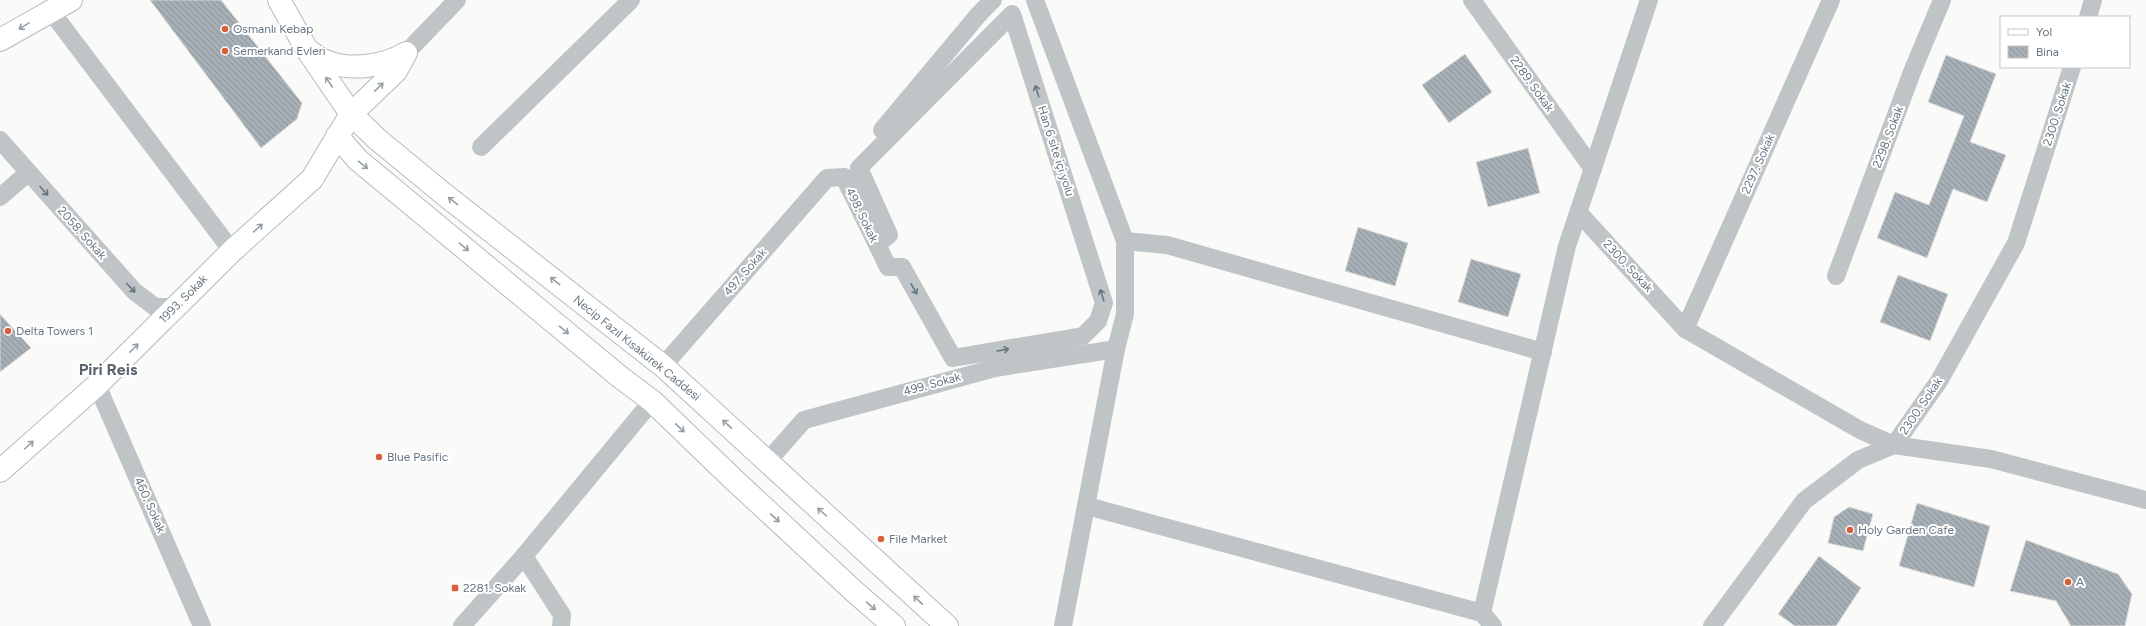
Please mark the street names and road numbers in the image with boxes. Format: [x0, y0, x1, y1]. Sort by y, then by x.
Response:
street label: 2289. Sokak [1507, 54, 1557, 115]
street label: 2300. Sokak [2040, 80, 2074, 148]
street label: Han 6 site içi yolu [1035, 104, 1077, 198]
street label: 2298. Sokak [1870, 104, 1906, 170]
street label: 2297. Sokak [1739, 132, 1777, 196]
street label: 498. Sokak [843, 185, 881, 245]
street label: 2058. Sokak [55, 204, 109, 262]
street label: 2300. Sokak [1600, 237, 1656, 295]
street label: 497. Sokak [721, 245, 769, 299]
street label: 1993. Sokak [156, 272, 210, 326]
street label: Necip Fazıl Kısakürek Caddesi [571, 292, 703, 404]
street label: 499. Sokak [902, 370, 962, 398]
street label: 2300. Sokak [1897, 375, 1945, 437]
street label: 460. Sokak [132, 475, 169, 535]

